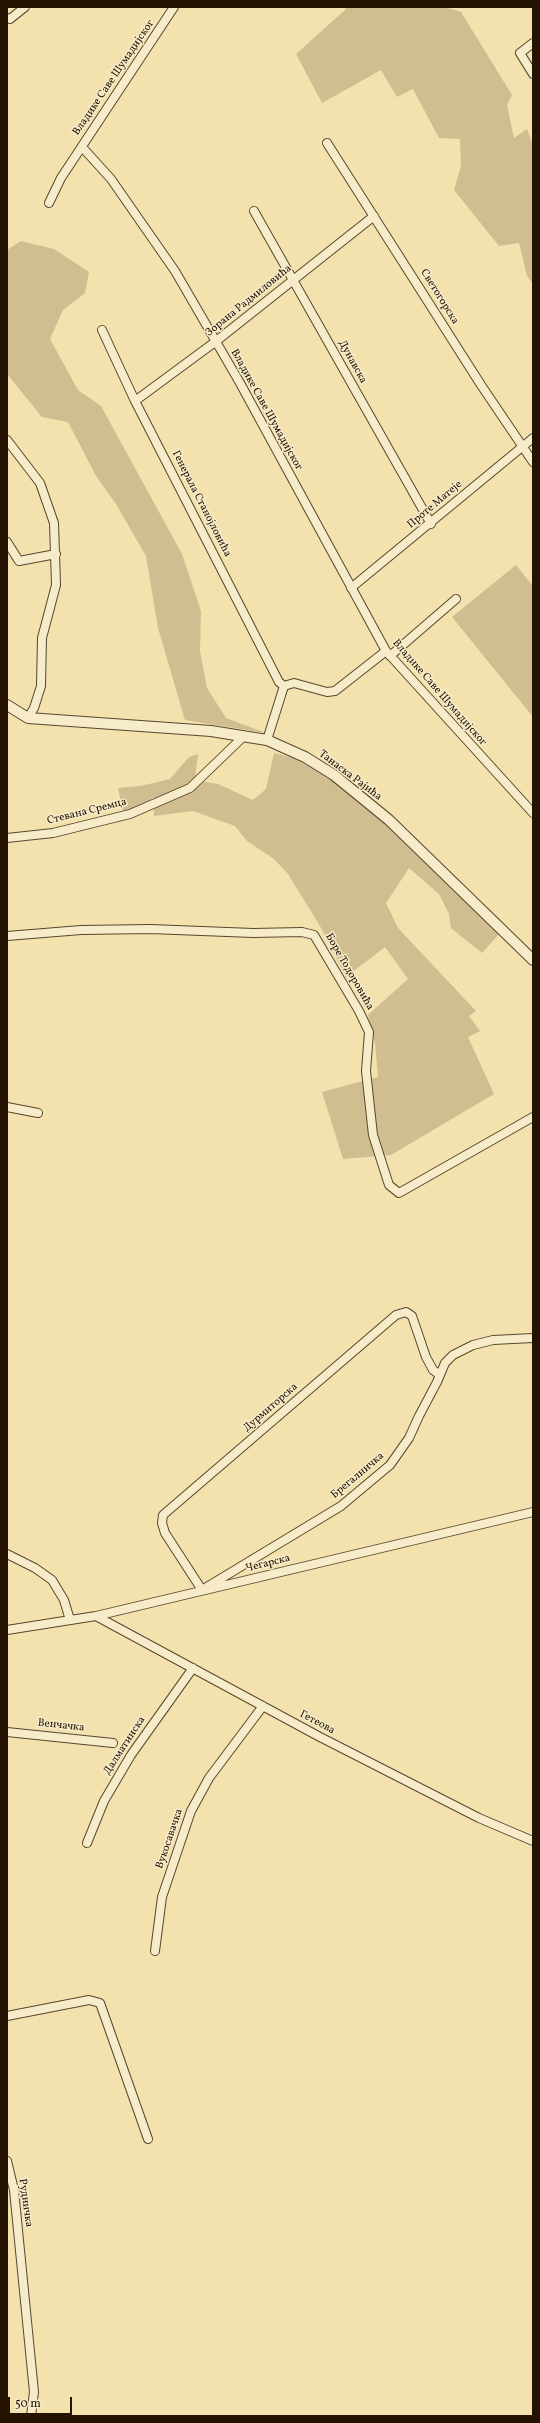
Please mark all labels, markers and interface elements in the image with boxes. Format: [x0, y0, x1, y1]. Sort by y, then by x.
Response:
street label: Владике Саве Шумадијског [70, 18, 158, 138]
street label: Зорана Радмиловића [203, 262, 295, 340]
street label: Светогорска [417, 267, 461, 327]
street label: Дунавска [335, 338, 369, 386]
street label: Владике Саве Шумадијског [227, 347, 305, 473]
street label: Генерала Станојловића [168, 449, 234, 559]
street label: Проте Матеје [405, 478, 465, 532]
street label: Владике Саве Шумадијског [389, 637, 489, 749]
street label: Танаска Рајића [316, 748, 384, 804]
street label: Стевана Сремца [46, 796, 128, 828]
street label: Боре Тодоровића [322, 931, 376, 1013]
street label: Дурмиторска [241, 1381, 301, 1435]
street label: Брегалничка [329, 1450, 387, 1502]
street label: Чегарска [244, 1552, 292, 1576]
street label: Гетеова [297, 1708, 337, 1738]
street label: Далматинска [101, 1714, 149, 1778]
street label: Венчачка [37, 1717, 85, 1735]
street label: Вукосавачка [154, 1807, 186, 1871]
street label: Рудничка [15, 2178, 35, 2228]
scale bar [10, 2389, 74, 2415]
text: 50 m [15, 2396, 41, 2412]

